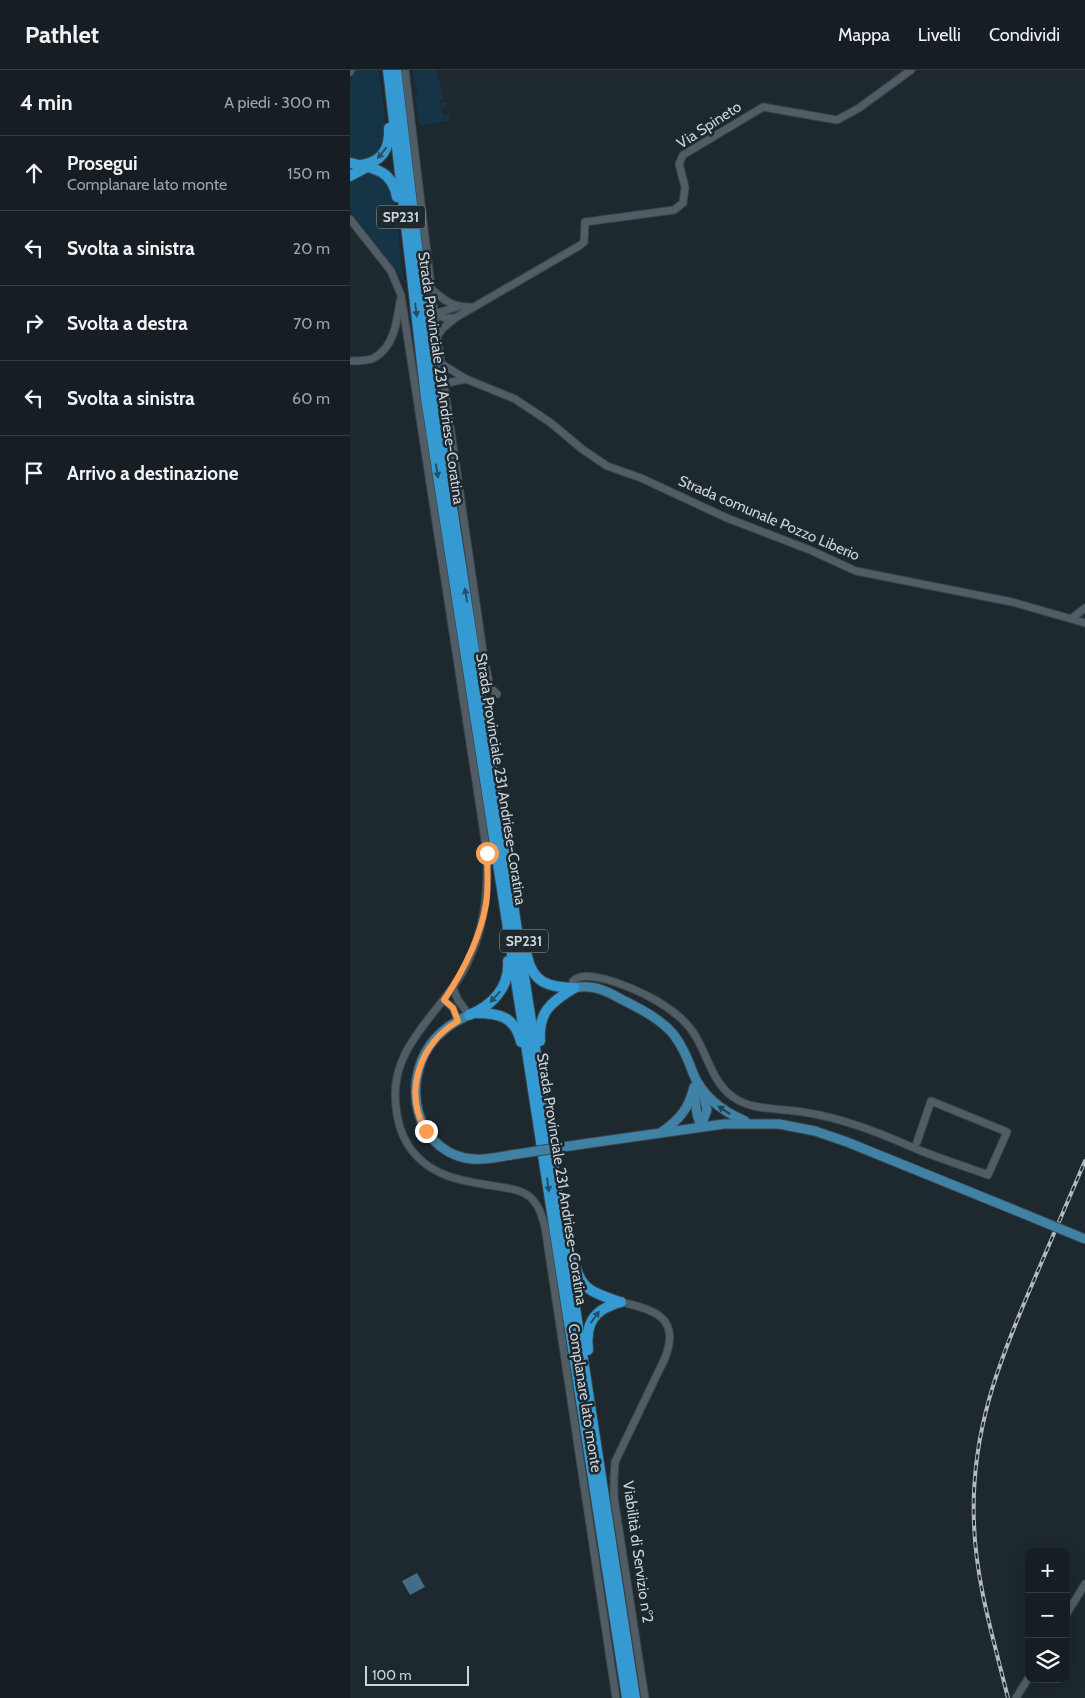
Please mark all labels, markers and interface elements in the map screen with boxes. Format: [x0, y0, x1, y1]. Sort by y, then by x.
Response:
text: Pathlet [25, 20, 99, 49]
text: Mappa [838, 24, 890, 46]
text: Livelli [918, 24, 961, 46]
text: Condividi [989, 24, 1060, 46]
text: 4 min [20, 90, 73, 115]
text: A piedi · 300 m [224, 93, 330, 112]
street label: Via Spineto [673, 98, 745, 152]
one-way arrow [377, 147, 387, 160]
text: Prosegui [67, 152, 138, 175]
icon: ahead [20, 159, 48, 187]
text: 150 m [287, 164, 330, 183]
text: Complanare lato monte [67, 175, 227, 194]
road number: SP231 [377, 206, 425, 228]
icon: left [20, 234, 48, 262]
text: Svolta a sinistra [67, 237, 195, 260]
text: 20 m [293, 239, 330, 258]
street label: Strada Provinciale 231 Andriese-Coratina [414, 251, 468, 506]
one-way arrow [412, 302, 420, 318]
icon: right [20, 309, 48, 337]
text: Svolta a destra [67, 312, 188, 335]
text: 70 m [293, 314, 330, 333]
icon: left [20, 384, 48, 412]
text: Svolta a sinistra [67, 387, 195, 410]
text: 60 m [292, 389, 330, 408]
icon: arrive [20, 459, 48, 487]
text: Arrivo a destinazione [67, 462, 238, 485]
one-way arrow [434, 463, 442, 479]
street label: Strada comunale Pozzo Liberio [676, 472, 862, 564]
one-way arrow [461, 586, 469, 602]
street label: Strada Provinciale 231 Andriese-Coratina [472, 652, 530, 907]
route start [476, 842, 499, 865]
road number: SP231 [500, 929, 548, 952]
one-way arrow [489, 991, 501, 1003]
street label: Strada Provinciale 231 Andriese-Coratina [533, 1052, 591, 1307]
one-way arrow [718, 1105, 731, 1115]
route end [415, 1120, 438, 1143]
one-way arrow [544, 1177, 552, 1193]
one-way arrow [590, 1310, 600, 1324]
street label: Complanare lato monte [564, 1322, 606, 1474]
street label: Viabilità di Servizio n°2 [619, 1480, 657, 1624]
map controls [1025, 1548, 1070, 1683]
button: + [1025, 1548, 1070, 1593]
button: − [1025, 1593, 1070, 1638]
button: layers [1025, 1638, 1070, 1683]
scale bar [365, 1663, 469, 1686]
text: 100 m [372, 1666, 412, 1684]

